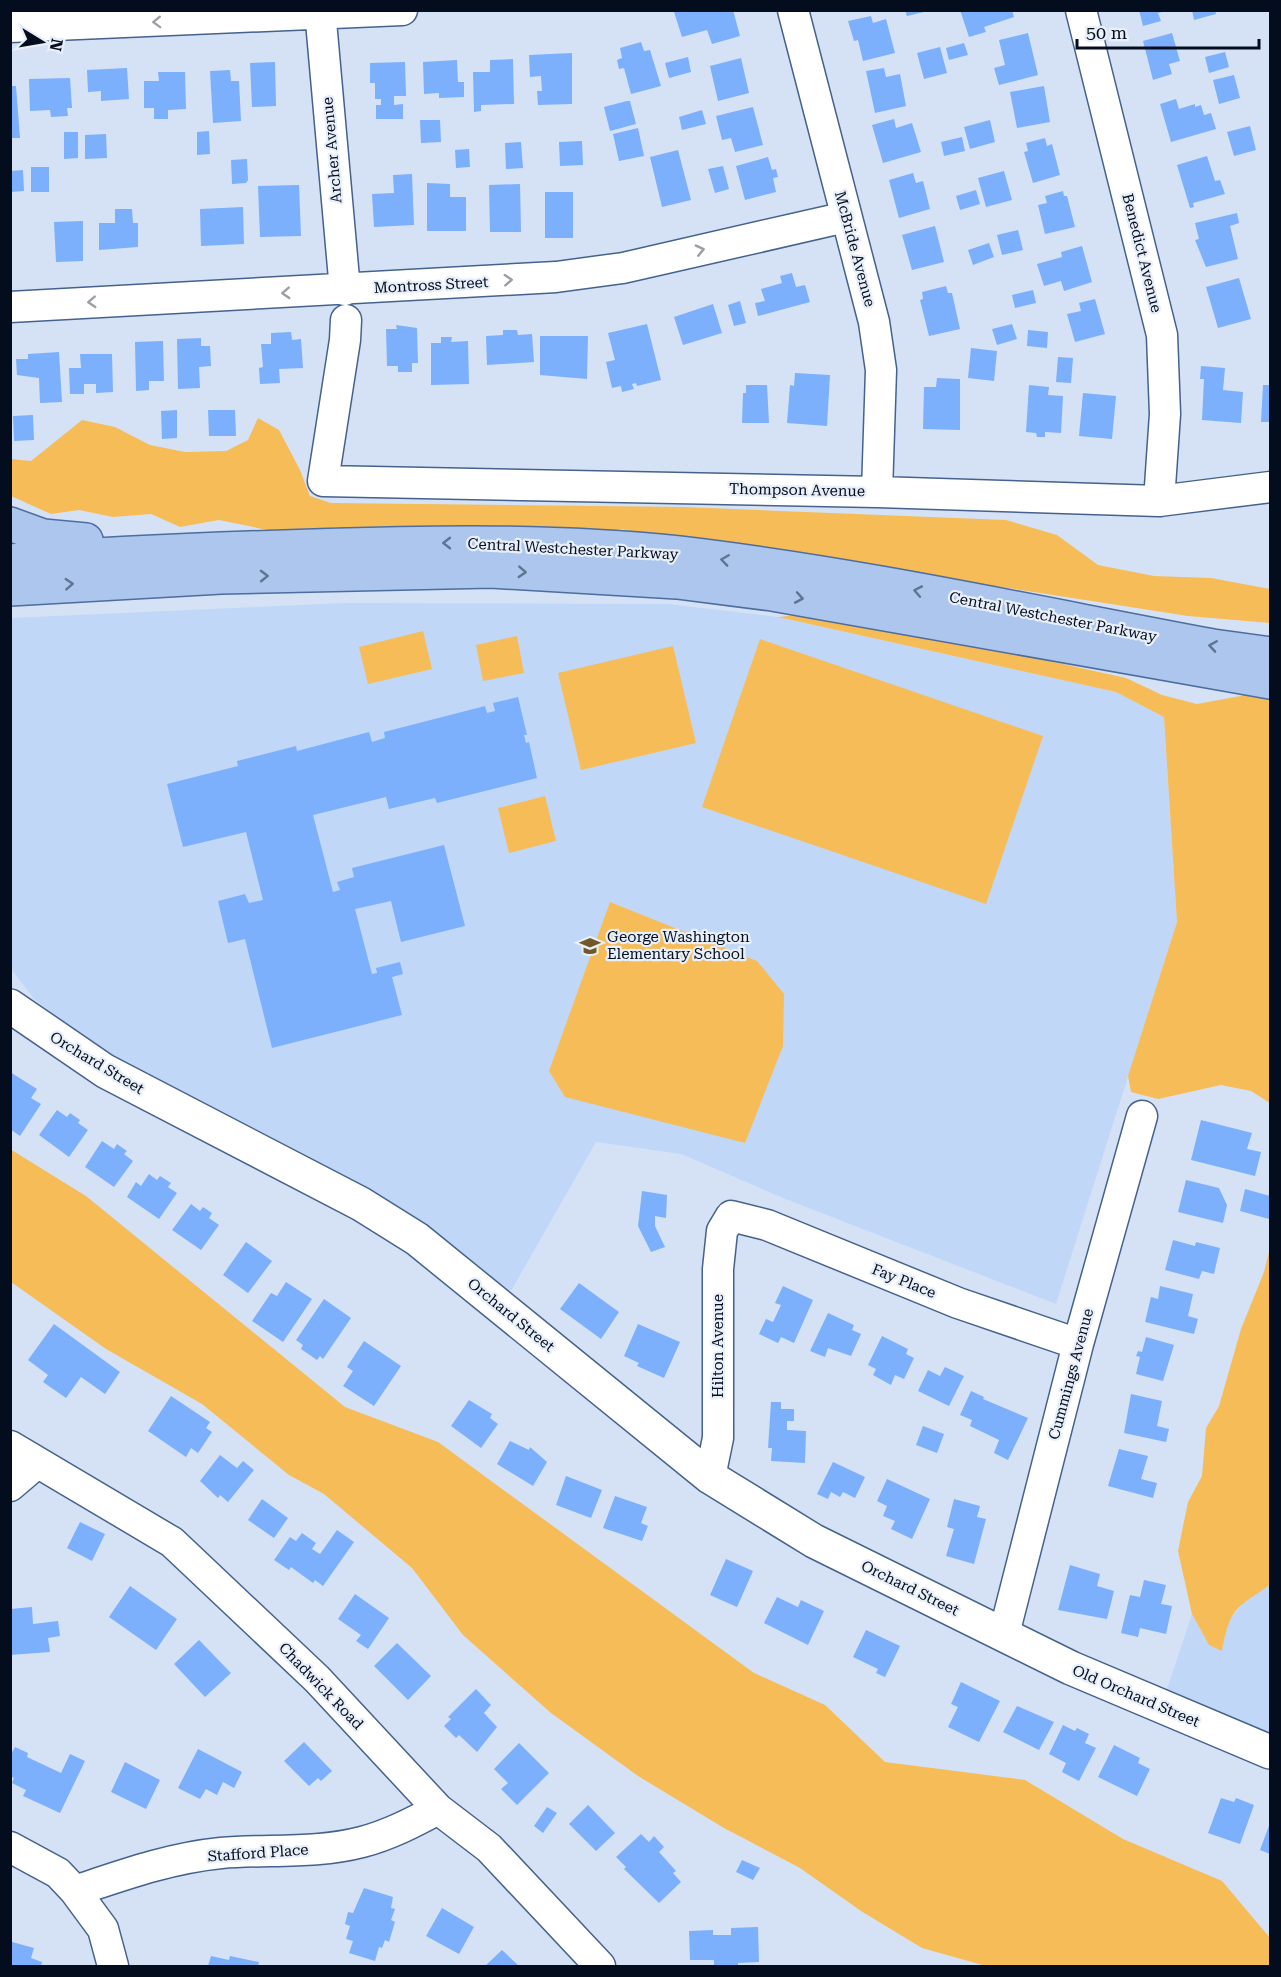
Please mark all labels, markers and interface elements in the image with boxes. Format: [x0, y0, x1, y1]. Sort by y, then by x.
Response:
north arrow [12, 12, 72, 72]
scale bar [1077, 12, 1258, 50]
one-way arrow [153, 15, 162, 28]
text: 50 m [1086, 22, 1127, 43]
text: N [46, 37, 67, 53]
street label: Archer Avenue [318, 96, 346, 204]
street label: McBride Avenue [831, 189, 879, 309]
street label: Benedict Avenue [1118, 191, 1166, 315]
one-way arrow [695, 244, 705, 257]
street label: Montross Street [373, 273, 489, 297]
one-way arrow [504, 274, 513, 287]
one-way arrow [282, 286, 291, 299]
one-way arrow [87, 296, 96, 309]
street label: Thompson Avenue [729, 480, 865, 500]
street label: Central Westchester Parkway [467, 534, 679, 564]
one-way arrow [443, 537, 452, 549]
one-way arrow [721, 554, 730, 566]
one-way arrow [517, 566, 526, 579]
one-way arrow [259, 570, 268, 582]
one-way arrow [64, 578, 73, 591]
one-way arrow [913, 585, 923, 598]
street label: Central Westchester Parkway [948, 588, 1158, 646]
one-way arrow [794, 592, 804, 604]
one-way arrow [1208, 640, 1218, 653]
place label: George Washington Elementary School [607, 928, 750, 963]
school or university icon: George Washington Elementary School [578, 934, 602, 958]
street label: Orchard Street [47, 1028, 148, 1098]
street label: Fay Place [869, 1260, 939, 1302]
street label: Orchard Street [464, 1274, 558, 1356]
street label: Hilton Avenue [709, 1294, 727, 1398]
street label: Cummings Avenue [1045, 1306, 1097, 1442]
street label: Orchard Street [858, 1557, 962, 1620]
street label: Chadwick Road [275, 1639, 367, 1733]
street label: Old Orchard Street [1070, 1661, 1203, 1731]
street label: Stafford Place [207, 1840, 309, 1866]

